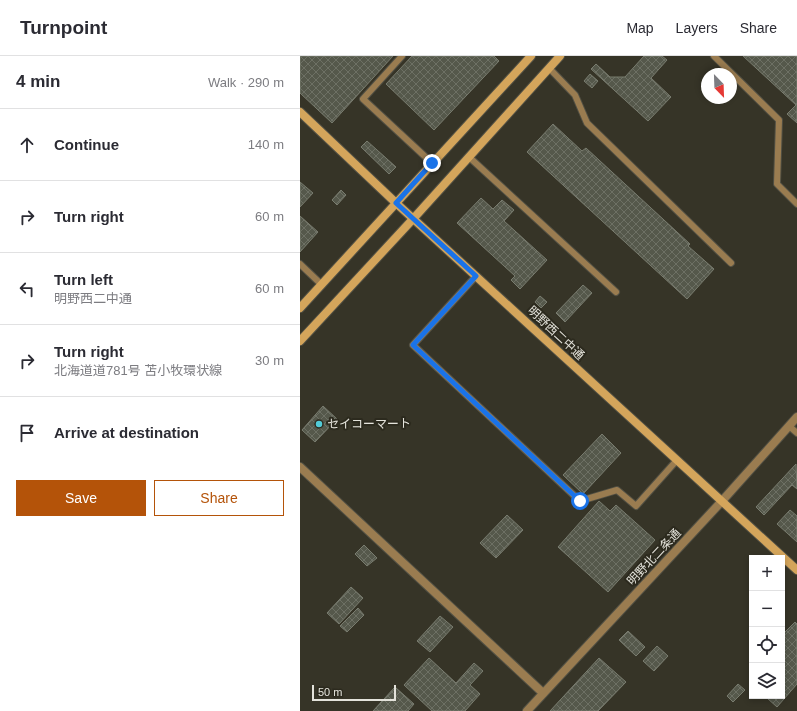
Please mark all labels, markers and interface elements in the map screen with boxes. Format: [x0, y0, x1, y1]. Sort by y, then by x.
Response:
text: Turnpoint [20, 17, 107, 38]
text: Map [626, 20, 654, 36]
text: Layers [676, 20, 718, 36]
text: Share [740, 20, 777, 36]
north arrow [701, 68, 737, 104]
text: 4 min [16, 72, 60, 91]
text: Walk · 290 m [208, 75, 284, 90]
icon: ahead [16, 134, 38, 156]
text: Continue [54, 136, 119, 153]
text: 140 m [248, 137, 284, 152]
route end [423, 154, 441, 172]
icon: right [16, 206, 38, 228]
text: Turn right [54, 208, 124, 225]
text: 60 m [255, 209, 284, 224]
text: Turn left [54, 271, 113, 288]
icon: left [16, 278, 38, 300]
text: 60 m [255, 281, 284, 296]
text: 明野西二中通 [54, 291, 132, 306]
street label: 明野西二中通 [525, 303, 587, 363]
text: Turn right [54, 343, 124, 360]
icon: right [16, 350, 38, 372]
text: 30 m [255, 353, 284, 368]
text: 北海道道781号 苫小牧環状線 [54, 363, 222, 378]
place label: セイコーマート [327, 417, 411, 431]
marker: セイコーマート [314, 419, 324, 429]
icon: arrive [16, 422, 38, 444]
text: Arrive at destination [54, 424, 199, 441]
button: Save [16, 480, 146, 516]
button: Share [154, 480, 284, 516]
route start [571, 492, 589, 510]
street label: 明野北二条通 [624, 526, 684, 588]
map controls [749, 555, 785, 699]
button: + [749, 555, 785, 591]
button: − [749, 591, 785, 627]
button: locate [749, 627, 785, 663]
button: layers [749, 663, 785, 699]
scale bar [312, 683, 396, 702]
text: 50 m [318, 686, 342, 698]

